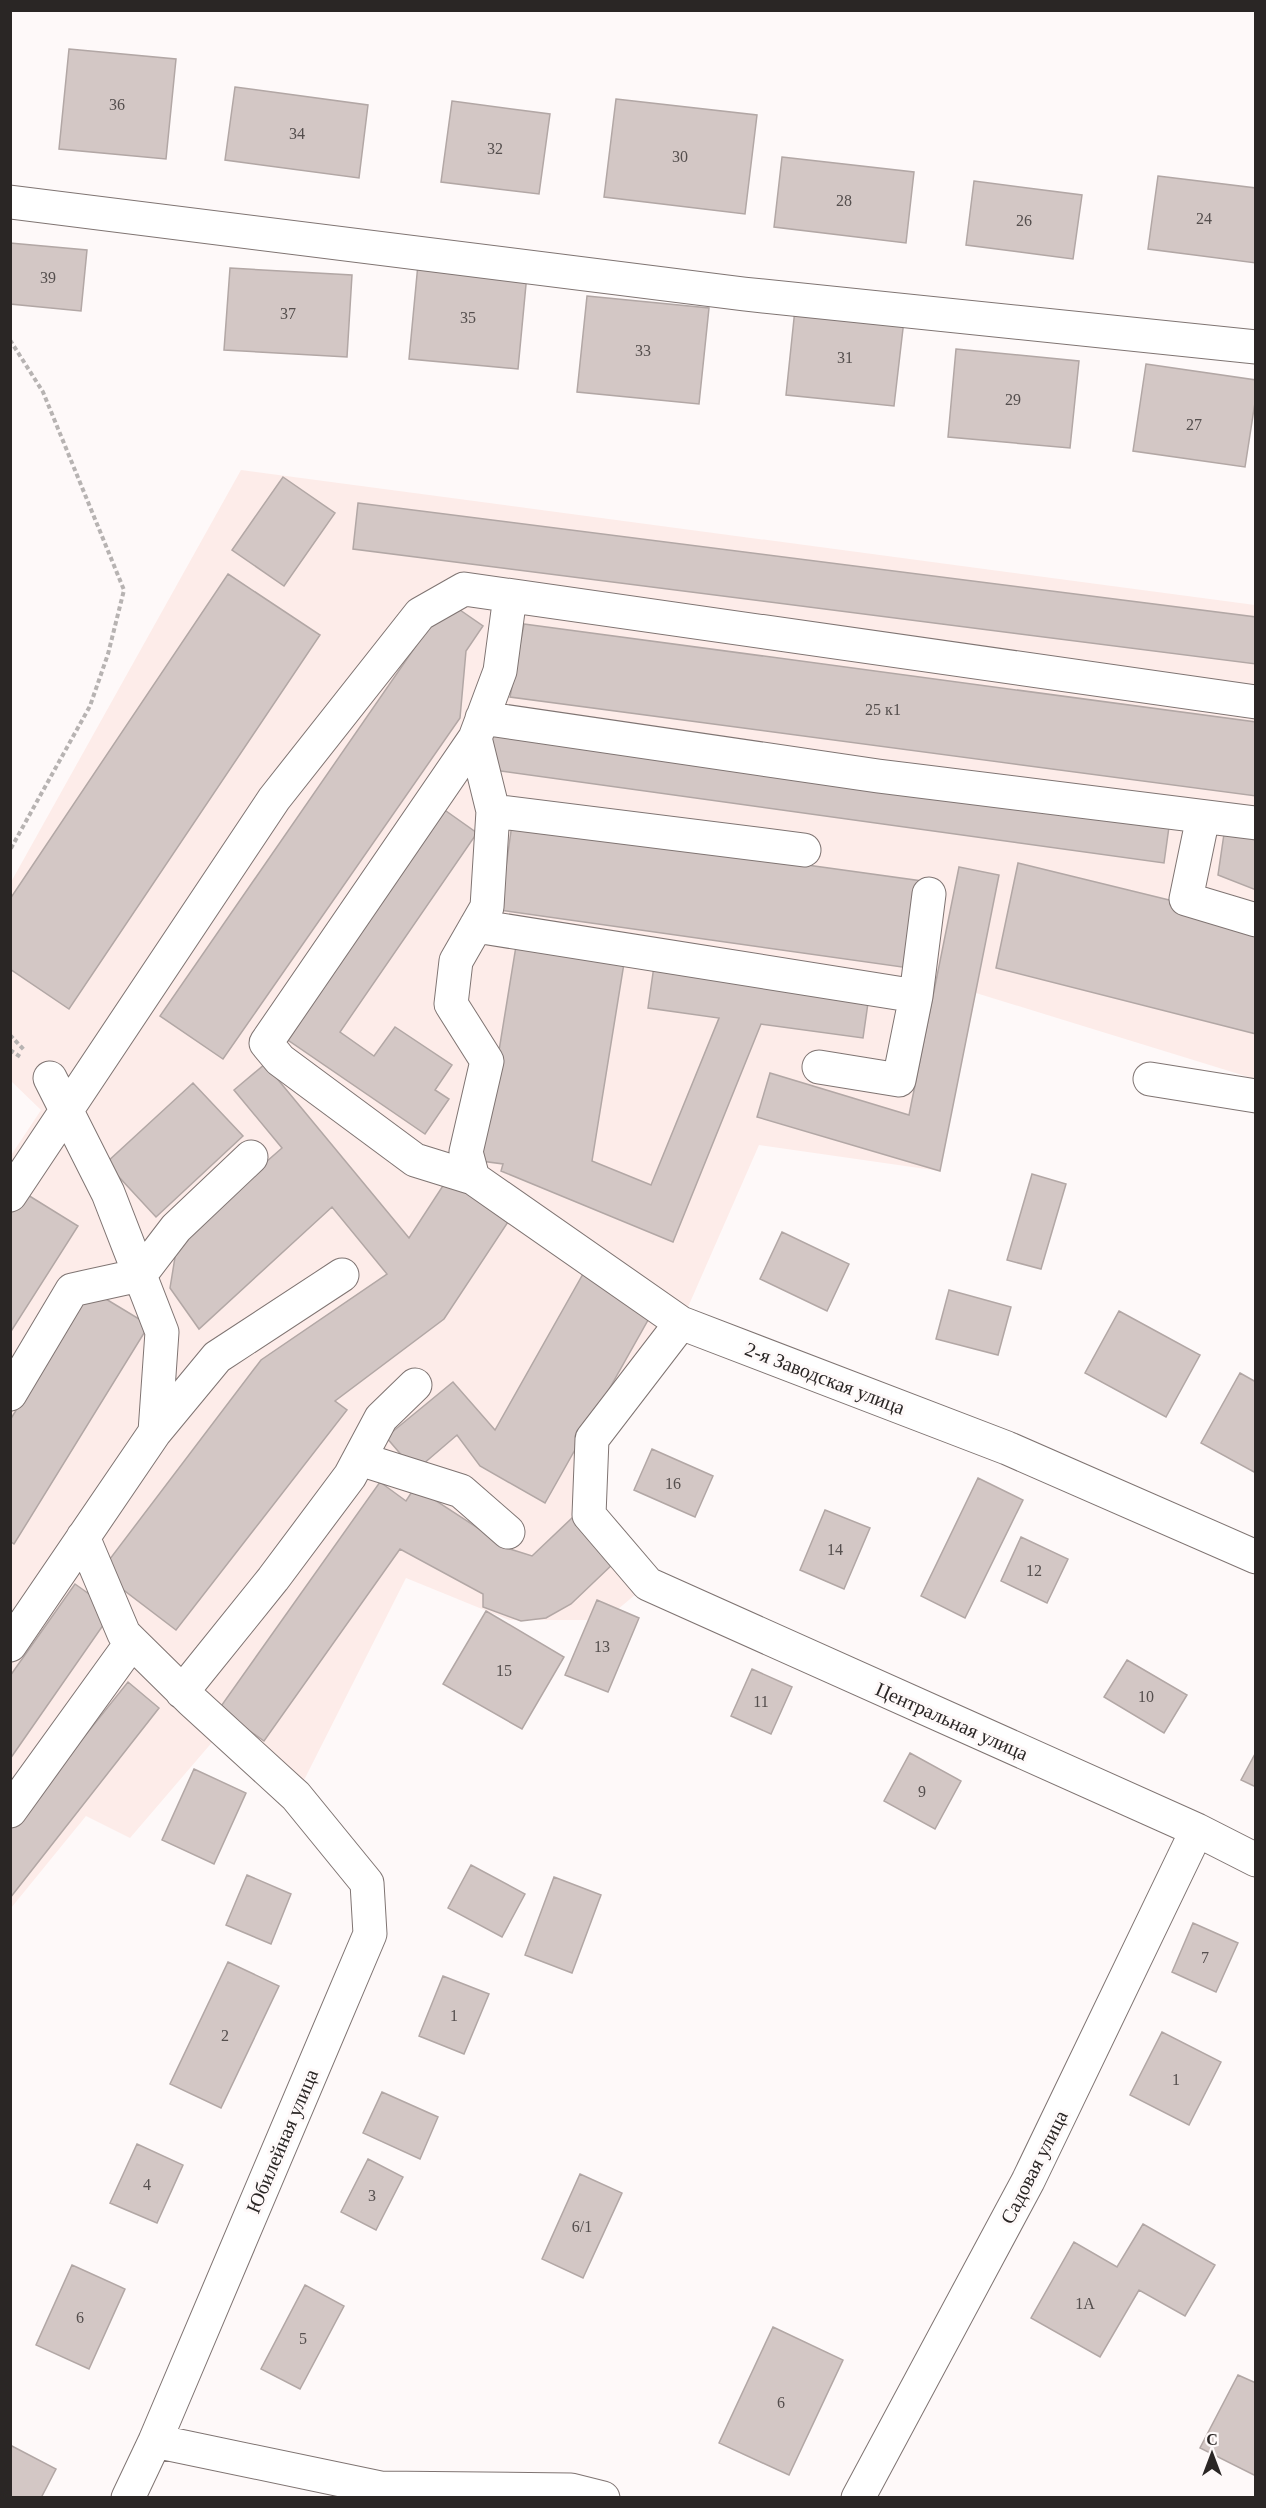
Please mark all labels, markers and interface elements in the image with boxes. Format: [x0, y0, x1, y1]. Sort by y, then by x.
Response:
house number: 36 [109, 96, 125, 113]
house number: 34 [289, 125, 305, 142]
house number: 32 [487, 140, 503, 157]
house number: 30 [672, 148, 688, 165]
house number: 28 [836, 192, 852, 209]
house number: 24 [1196, 210, 1212, 227]
house number: 26 [1016, 212, 1032, 229]
house number: 39 [40, 269, 56, 286]
house number: 37 [280, 305, 296, 322]
house number: 35 [460, 309, 476, 326]
house number: 33 [635, 342, 651, 359]
house number: 31 [837, 349, 853, 366]
house number: 29 [1005, 391, 1021, 408]
house number: 27 [1186, 416, 1202, 433]
house number: 25 к1 [865, 701, 901, 718]
street label: 2-я Заводская улица [742, 1337, 908, 1420]
house number: 16 [665, 1475, 681, 1492]
house number: 14 [827, 1541, 843, 1558]
house number: 12 [1026, 1562, 1042, 1579]
house number: 13 [594, 1638, 610, 1655]
house number: 15 [496, 1662, 512, 1679]
street label: Центральная улица [872, 1678, 1032, 1765]
house number: 10 [1138, 1688, 1154, 1705]
house number: 11 [753, 1693, 769, 1710]
house number: 9 [918, 1783, 926, 1800]
house number: 7 [1201, 1949, 1209, 1966]
house number: 1 [450, 2007, 458, 2024]
house number: 2 [221, 2027, 229, 2044]
street label: Юбилейная улица [242, 2066, 323, 2217]
house number: 1 [1172, 2071, 1180, 2088]
street label: Садовая улица [996, 2107, 1073, 2228]
house number: 4 [143, 2176, 151, 2193]
house number: 3 [368, 2187, 376, 2204]
house number: 6/1 [572, 2218, 592, 2235]
house number: 1А [1075, 2295, 1095, 2312]
house number: 6 [76, 2309, 84, 2326]
house number: 5 [299, 2330, 307, 2347]
house number: 6 [777, 2394, 785, 2411]
north arrow [1182, 2424, 1242, 2484]
text: С [1206, 2431, 1218, 2448]

